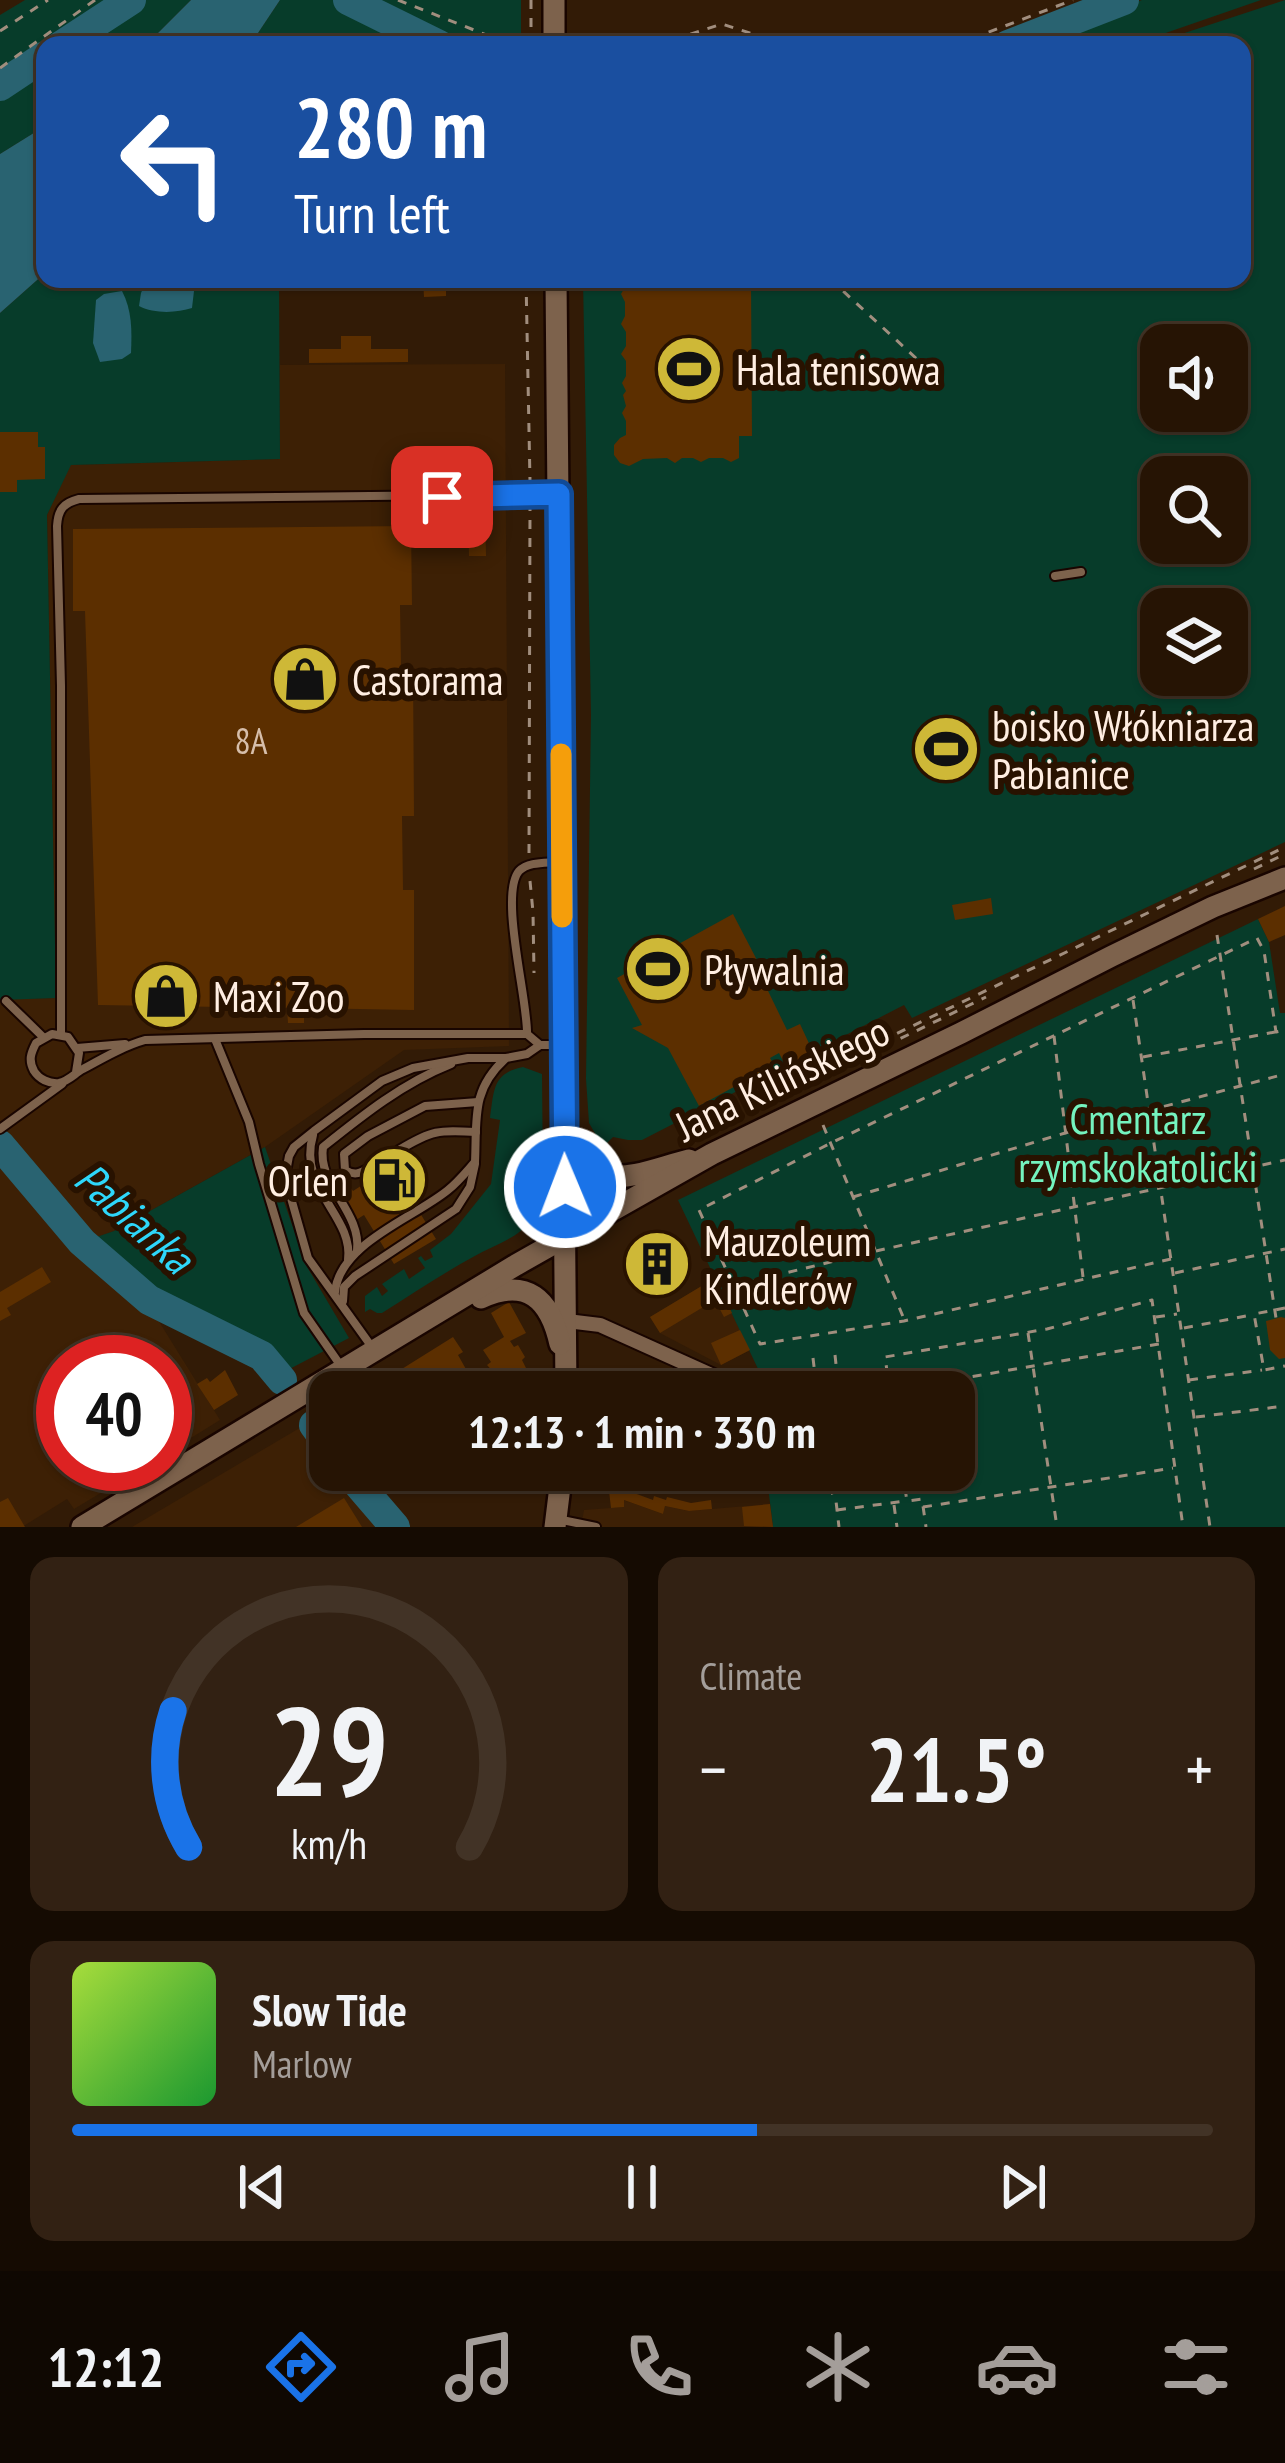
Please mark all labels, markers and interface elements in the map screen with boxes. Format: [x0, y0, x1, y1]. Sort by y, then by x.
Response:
text: 280 m [294, 72, 487, 181]
icon: left [96, 84, 252, 240]
text: Turn left [294, 178, 450, 248]
map controls [1140, 324, 1248, 696]
button: sound [1140, 324, 1248, 432]
sports icon: Hala tenisowa [654, 334, 724, 404]
place label: Hala tenisowa [736, 342, 940, 397]
pin [391, 446, 493, 548]
button: search [1140, 456, 1248, 564]
icon: arrive [409, 464, 475, 530]
button: layers [1140, 588, 1248, 696]
shop icon: Castorama [270, 644, 340, 714]
place label: Castorama [352, 652, 504, 707]
place label: boisko Włókniarza Pabianice [992, 698, 1254, 801]
sports icon: boisko Włókniarza Pabianice [911, 714, 981, 784]
house number: 8A [234, 717, 268, 764]
sports icon: Pływalnia [623, 934, 693, 1004]
place label: Pływalnia [704, 942, 845, 997]
shop icon: Maxi Zoo [131, 961, 201, 1031]
place label: Maxi Zoo [213, 969, 344, 1024]
street label: Jana Kilińskiego [664, 1003, 898, 1154]
park label: Cmentarz rzymskokatolicki [1018, 1091, 1258, 1194]
position arrow [502, 1124, 628, 1250]
fuel station icon: Orlen [359, 1145, 429, 1215]
water label: Pabianka [64, 1149, 208, 1287]
place label: Orlen [268, 1153, 348, 1208]
place label: Mauzoleum Kindlerów [704, 1213, 871, 1316]
building icon: Mauzoleum Kindlerów [622, 1229, 692, 1299]
speed limit sign: 40 [36, 1335, 192, 1491]
text: 12:13 · 1 min · 330 m [468, 1402, 816, 1460]
text: Climate [700, 1650, 802, 1701]
text: 29 [269, 1669, 388, 1830]
text: 21.5° [866, 1710, 1047, 1827]
text: − [700, 1726, 727, 1811]
text: + [1186, 1726, 1213, 1811]
text: km/h [291, 1815, 367, 1871]
text: Slow Tide [252, 1980, 407, 2038]
text: Marlow [252, 2038, 352, 2089]
icon: previous [229, 2154, 295, 2220]
icon: pause [609, 2154, 675, 2220]
icon: next [990, 2154, 1056, 2220]
icon: directions [259, 2325, 343, 2409]
icon: music [438, 2325, 522, 2409]
icon: phone [617, 2325, 701, 2409]
icon: climate [796, 2325, 880, 2409]
icon: car [975, 2325, 1059, 2409]
icon: filters [1154, 2325, 1238, 2409]
text: 12:12 [47, 2332, 164, 2402]

